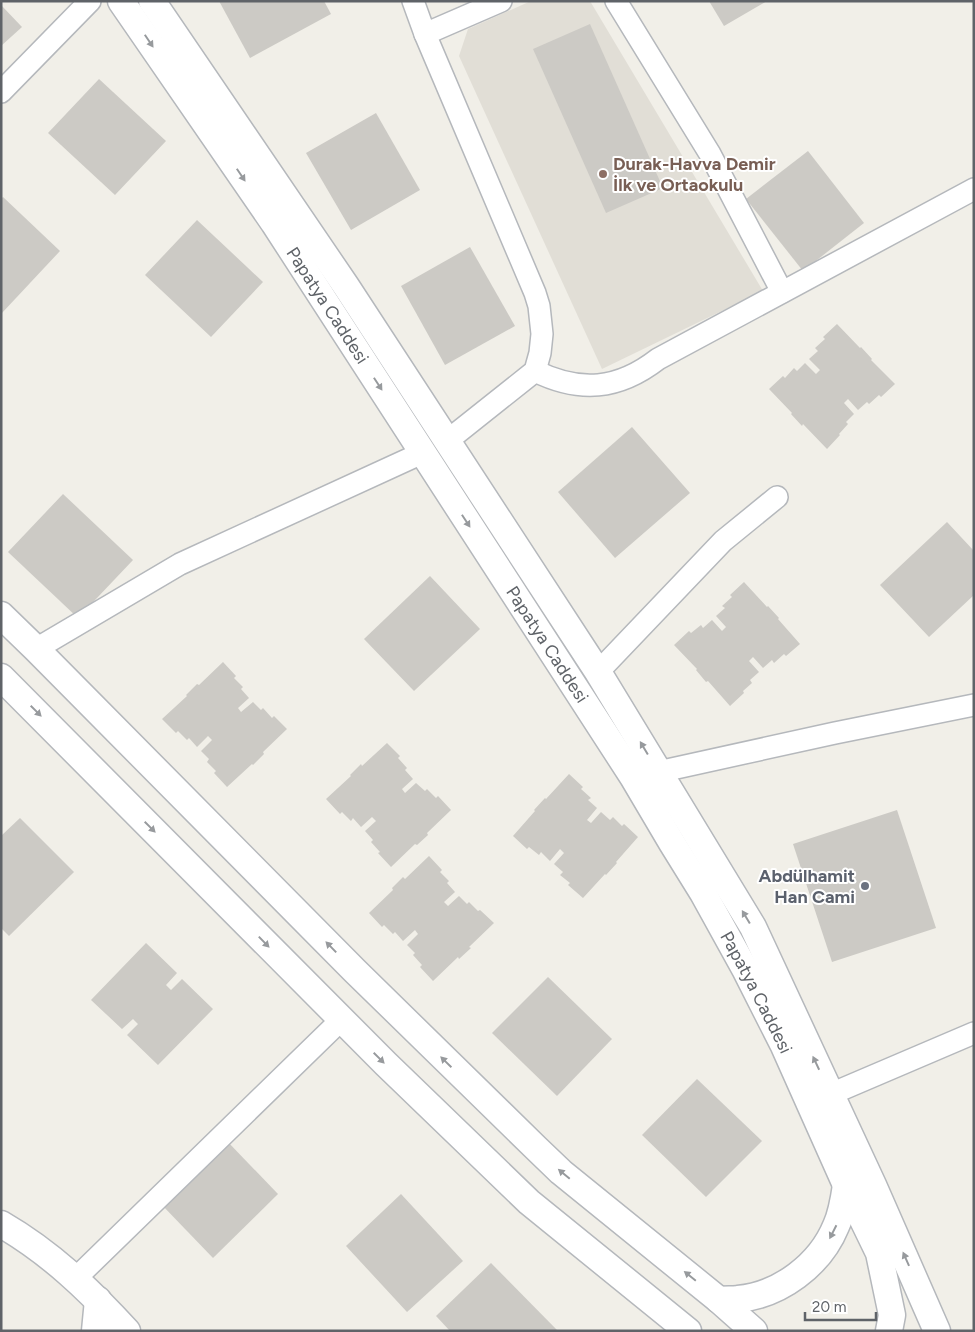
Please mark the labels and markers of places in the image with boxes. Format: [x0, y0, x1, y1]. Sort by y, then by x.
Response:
place label: Durak-Havva Demir İlk ve Ortaokulu [613, 153, 776, 196]
marker: Durak-Havva Demir İlk ve Ortaokulu [597, 168, 609, 180]
place label: Abdülhamit Han Cami [759, 865, 855, 908]
marker: Abdülhamit Han Cami [859, 880, 871, 892]

